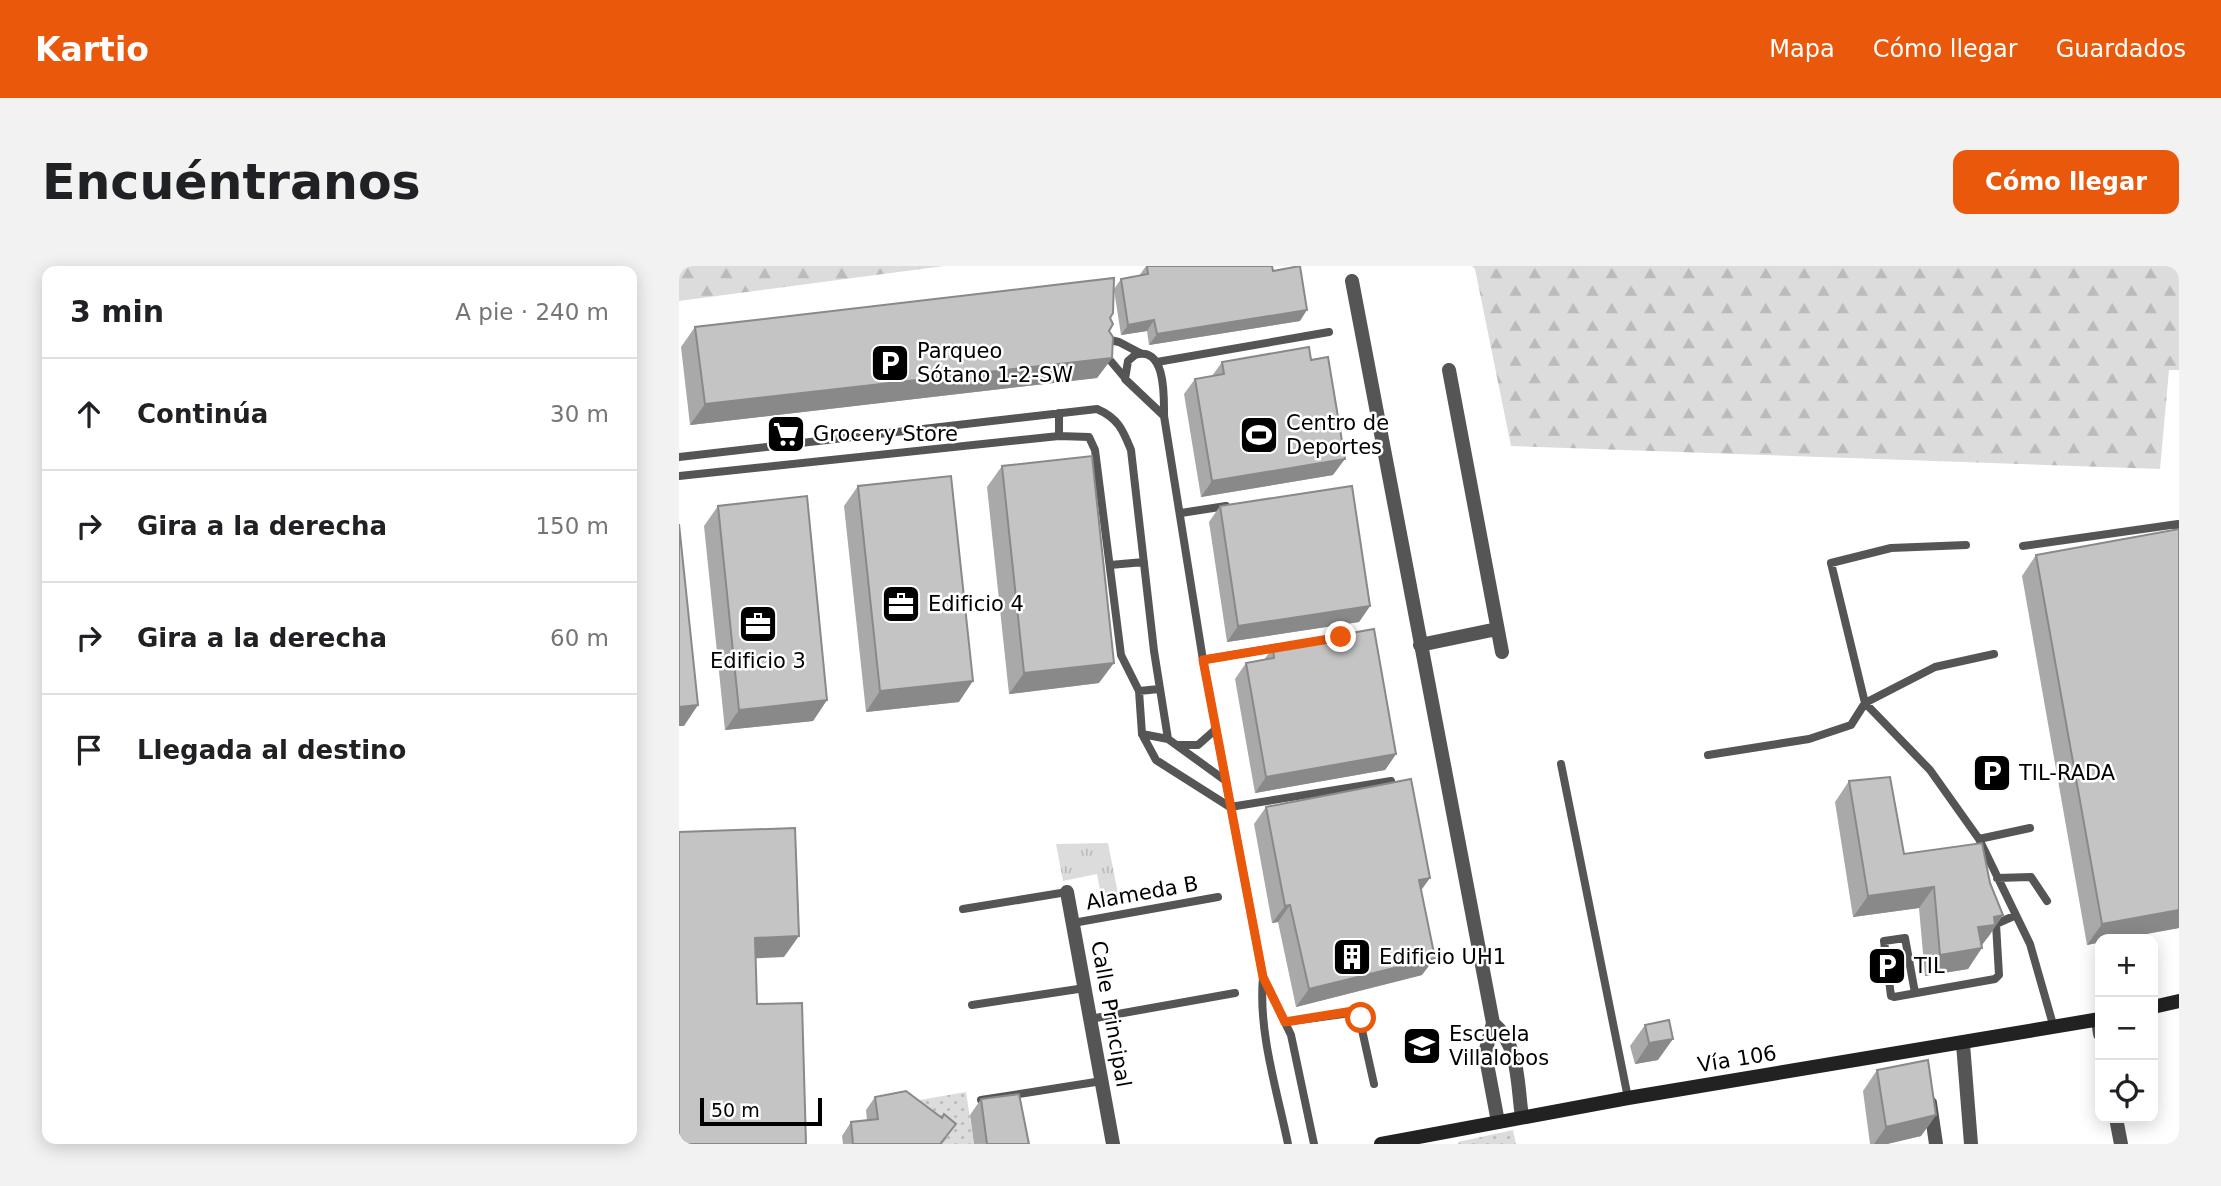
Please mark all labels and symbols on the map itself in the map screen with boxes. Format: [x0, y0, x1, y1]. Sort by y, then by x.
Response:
place label: Parqueo Sótano 1-2-SW [917, 339, 1073, 387]
parking icon: Parqueo Sótano 1-2-SW [869, 342, 911, 384]
place label: Centro de Deportes [1286, 411, 1389, 459]
supermarket icon: Grocery Store [765, 413, 807, 455]
sports icon: Centro de Deportes [1238, 414, 1280, 456]
place label: Grocery Store [813, 422, 958, 446]
office icon: Edificio 4 [880, 583, 922, 625]
place label: Edificio 4 [928, 592, 1024, 616]
office icon: Edificio 3 [737, 603, 779, 645]
route end [1325, 621, 1356, 652]
place label: Edificio 3 [710, 649, 806, 673]
parking icon: TIL-RADA [1971, 752, 2013, 794]
place label: TIL-RADA [2018, 761, 2116, 785]
street label: Alameda B [1084, 871, 1200, 915]
building icon: Edificio UH1 [1331, 936, 1373, 978]
street label: Calle Principal [1086, 939, 1136, 1089]
place label: Edificio UH1 [1379, 945, 1506, 969]
parking icon: TIL [1866, 945, 1908, 987]
place label: TIL [1913, 954, 1945, 978]
route start [1345, 1002, 1376, 1033]
place label: Escuela Villalobos [1449, 1022, 1549, 1070]
school or university icon: Escuela Villalobos [1401, 1025, 1443, 1067]
street label: Vía 106 [1696, 1041, 1778, 1077]
scale bar [700, 1095, 823, 1127]

